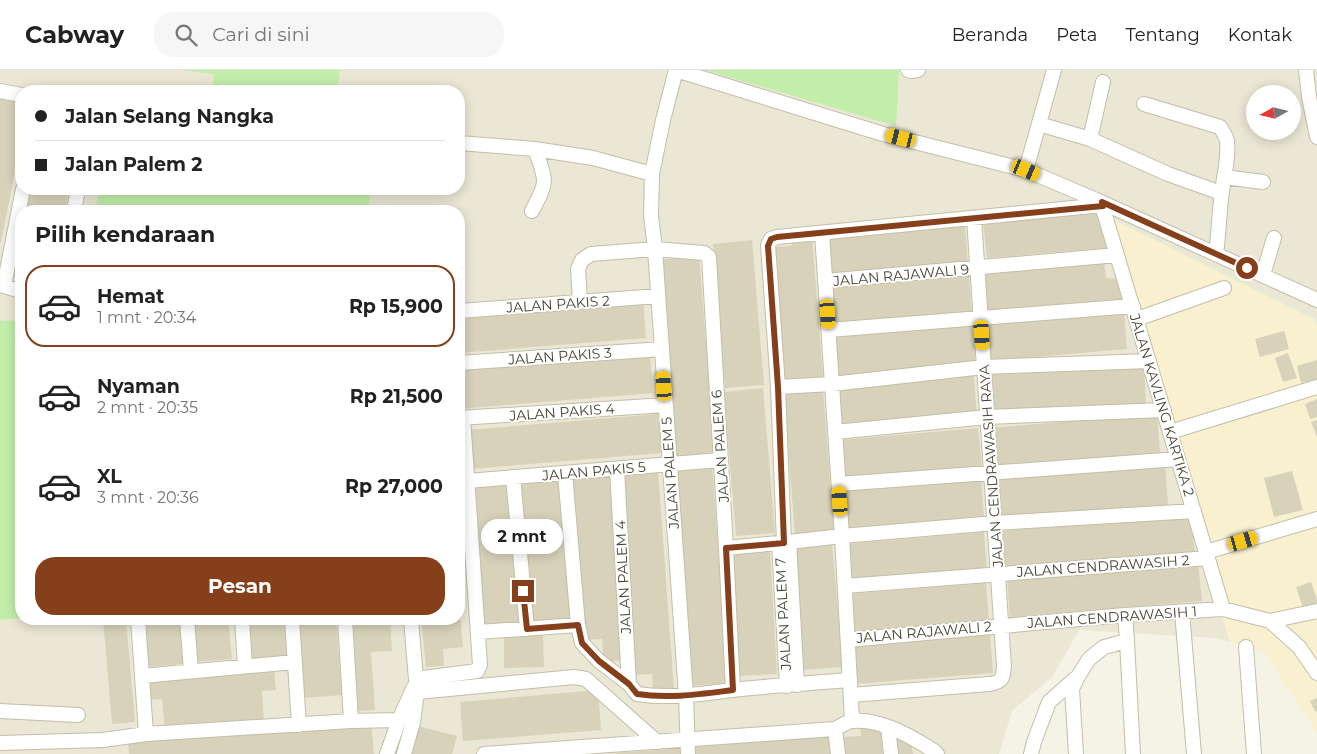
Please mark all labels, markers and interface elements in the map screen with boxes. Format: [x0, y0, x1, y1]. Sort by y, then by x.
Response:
search box [154, 12, 504, 57]
text: Cabway [25, 20, 124, 49]
icon: search [172, 21, 200, 49]
text: Cari di sini [212, 23, 310, 46]
text: Beranda [952, 24, 1028, 46]
text: Peta [1056, 24, 1097, 46]
text: Tentang [1125, 24, 1200, 46]
text: Kontak [1228, 24, 1292, 46]
north arrow [1246, 85, 1301, 140]
map controls [1246, 85, 1301, 140]
text: Jalan Selang Nangka [65, 105, 274, 128]
car [884, 127, 917, 149]
text: Jalan Palem 2 [65, 153, 203, 176]
car [1009, 157, 1042, 183]
text: Pilih kendaraan [35, 221, 215, 248]
route start [1236, 257, 1258, 279]
street label: JALAN RAJAWALI 9 [831, 260, 970, 290]
icon: car [37, 284, 82, 329]
text: Hemat [97, 285, 164, 308]
street label: JALAN PAKIS 2 [504, 291, 611, 317]
text: Rp 15,900 [349, 295, 443, 318]
car [819, 299, 836, 329]
text: 1 mnt · 20:34 [97, 308, 196, 327]
street label: JALAN KAVLING KARTIKA 2 [1125, 310, 1198, 499]
car [973, 320, 990, 350]
street label: JALAN PAKIS 3 [507, 343, 613, 369]
street label: JALAN CENDRAWASIH RAYA [975, 363, 1007, 569]
car [655, 371, 672, 401]
icon: car [37, 374, 82, 419]
text: Nyaman [97, 375, 180, 398]
text: Rp 21,500 [350, 385, 443, 408]
street label: JALAN PALEM 6 [707, 389, 733, 504]
text: 2 mnt · 20:35 [97, 398, 198, 417]
street label: JALAN PAKIS 4 [508, 399, 616, 425]
street label: JALAN PALEM 5 [657, 416, 683, 531]
street label: JALAN PAKIS 5 [540, 457, 647, 485]
icon: car [37, 464, 82, 509]
text: XL [97, 465, 122, 488]
text: Rp 27,000 [345, 475, 443, 498]
car [831, 486, 848, 516]
text: 3 mnt · 20:36 [97, 488, 199, 507]
callout: 2 mnt [482, 518, 564, 554]
street label: JALAN PALEM 4 [611, 519, 635, 635]
text: 2 mnt [498, 527, 546, 546]
car [1226, 530, 1259, 552]
street label: JALAN CENDRAWASIH 2 [1015, 551, 1190, 581]
button: Pesan [35, 557, 445, 615]
street label: JALAN PALEM 7 [771, 557, 795, 672]
route end [512, 580, 534, 602]
street label: JALAN CENDRAWASIH 1 [1026, 602, 1197, 632]
street label: JALAN RAJAWALI 2 [854, 617, 993, 647]

